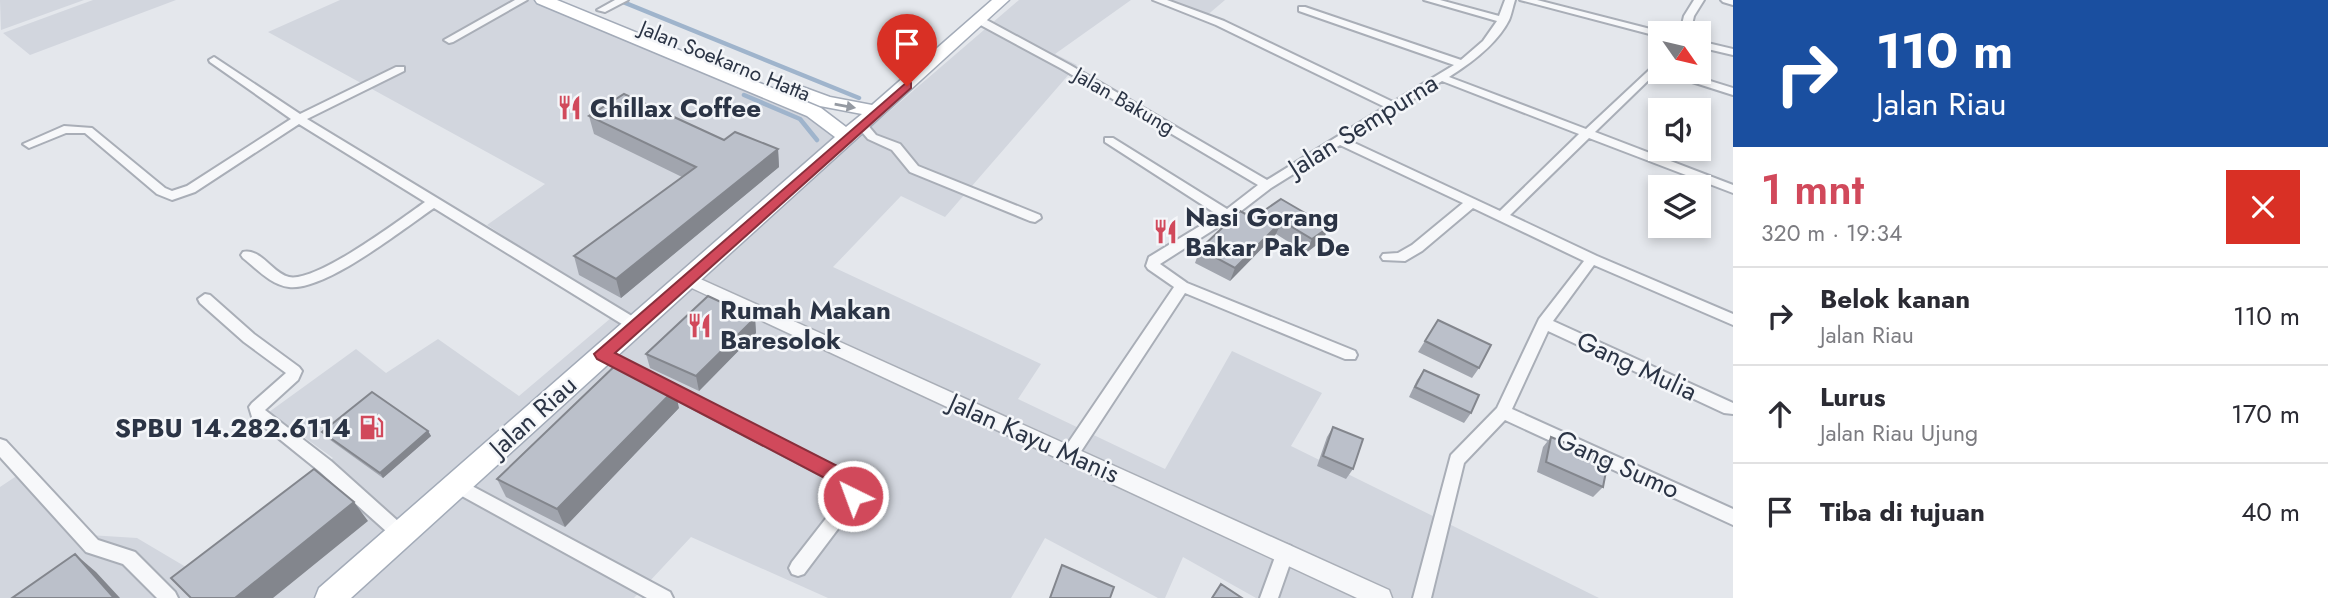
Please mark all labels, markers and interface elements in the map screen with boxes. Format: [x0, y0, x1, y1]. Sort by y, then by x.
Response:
street label: Jalan Soekarno Hatta [632, 12, 815, 109]
pin [877, 14, 937, 86]
text: 110 m [1876, 16, 2013, 86]
north arrow [1648, 21, 1712, 84]
map controls [1648, 21, 1711, 238]
icon: arrive [888, 25, 926, 63]
icon: right [1761, 28, 1852, 119]
street label: Jalan Bakung [1065, 58, 1180, 142]
street label: Jalan Sempurna [1278, 64, 1445, 188]
text: Jalan Riau [1876, 81, 2007, 127]
place label: Chillax Coffee [590, 89, 761, 127]
restaurant icon: Chillax Coffee [556, 94, 584, 122]
button: sound [1648, 98, 1711, 161]
one-way arrow [834, 100, 856, 111]
text: 1 mnt [1761, 159, 1864, 220]
button: close [2226, 170, 2300, 244]
button: layers [1648, 175, 1711, 238]
place label: Nasi Gorang Bakar Pak De [1185, 198, 1350, 266]
text: 320 m · 19:34 [1761, 216, 1902, 250]
restaurant icon: Nasi Gorang Bakar Pak De [1151, 218, 1179, 246]
text: Belok kanan [1820, 280, 1970, 318]
place label: Rumah Makan Baresolok [720, 291, 891, 359]
icon: right [1761, 297, 1799, 335]
text: 110 m [2233, 297, 2300, 335]
restaurant icon: Rumah Makan Baresolok [686, 311, 714, 339]
text: Jalan Riau [1820, 318, 1914, 352]
street label: Gang Mulia [1571, 322, 1703, 410]
street label: Jalan Riau [479, 366, 585, 468]
text: Lurus [1820, 378, 1886, 416]
street label: Jalan Kayu Manis [940, 382, 1125, 493]
icon: ahead [1761, 395, 1799, 433]
text: 170 m [2231, 395, 2300, 433]
place label: SPBU 14.282.6114 [115, 409, 351, 447]
fuel station icon: SPBU 14.282.6114 [357, 414, 385, 442]
text: Jalan Riau Ujung [1820, 416, 1978, 450]
street label: Gang Sumo [1550, 420, 1686, 508]
position arrow [816, 459, 890, 533]
icon: arrive [1761, 493, 1799, 531]
text: Tiba di tujuan [1820, 493, 1985, 531]
text: 40 m [2241, 493, 2300, 531]

